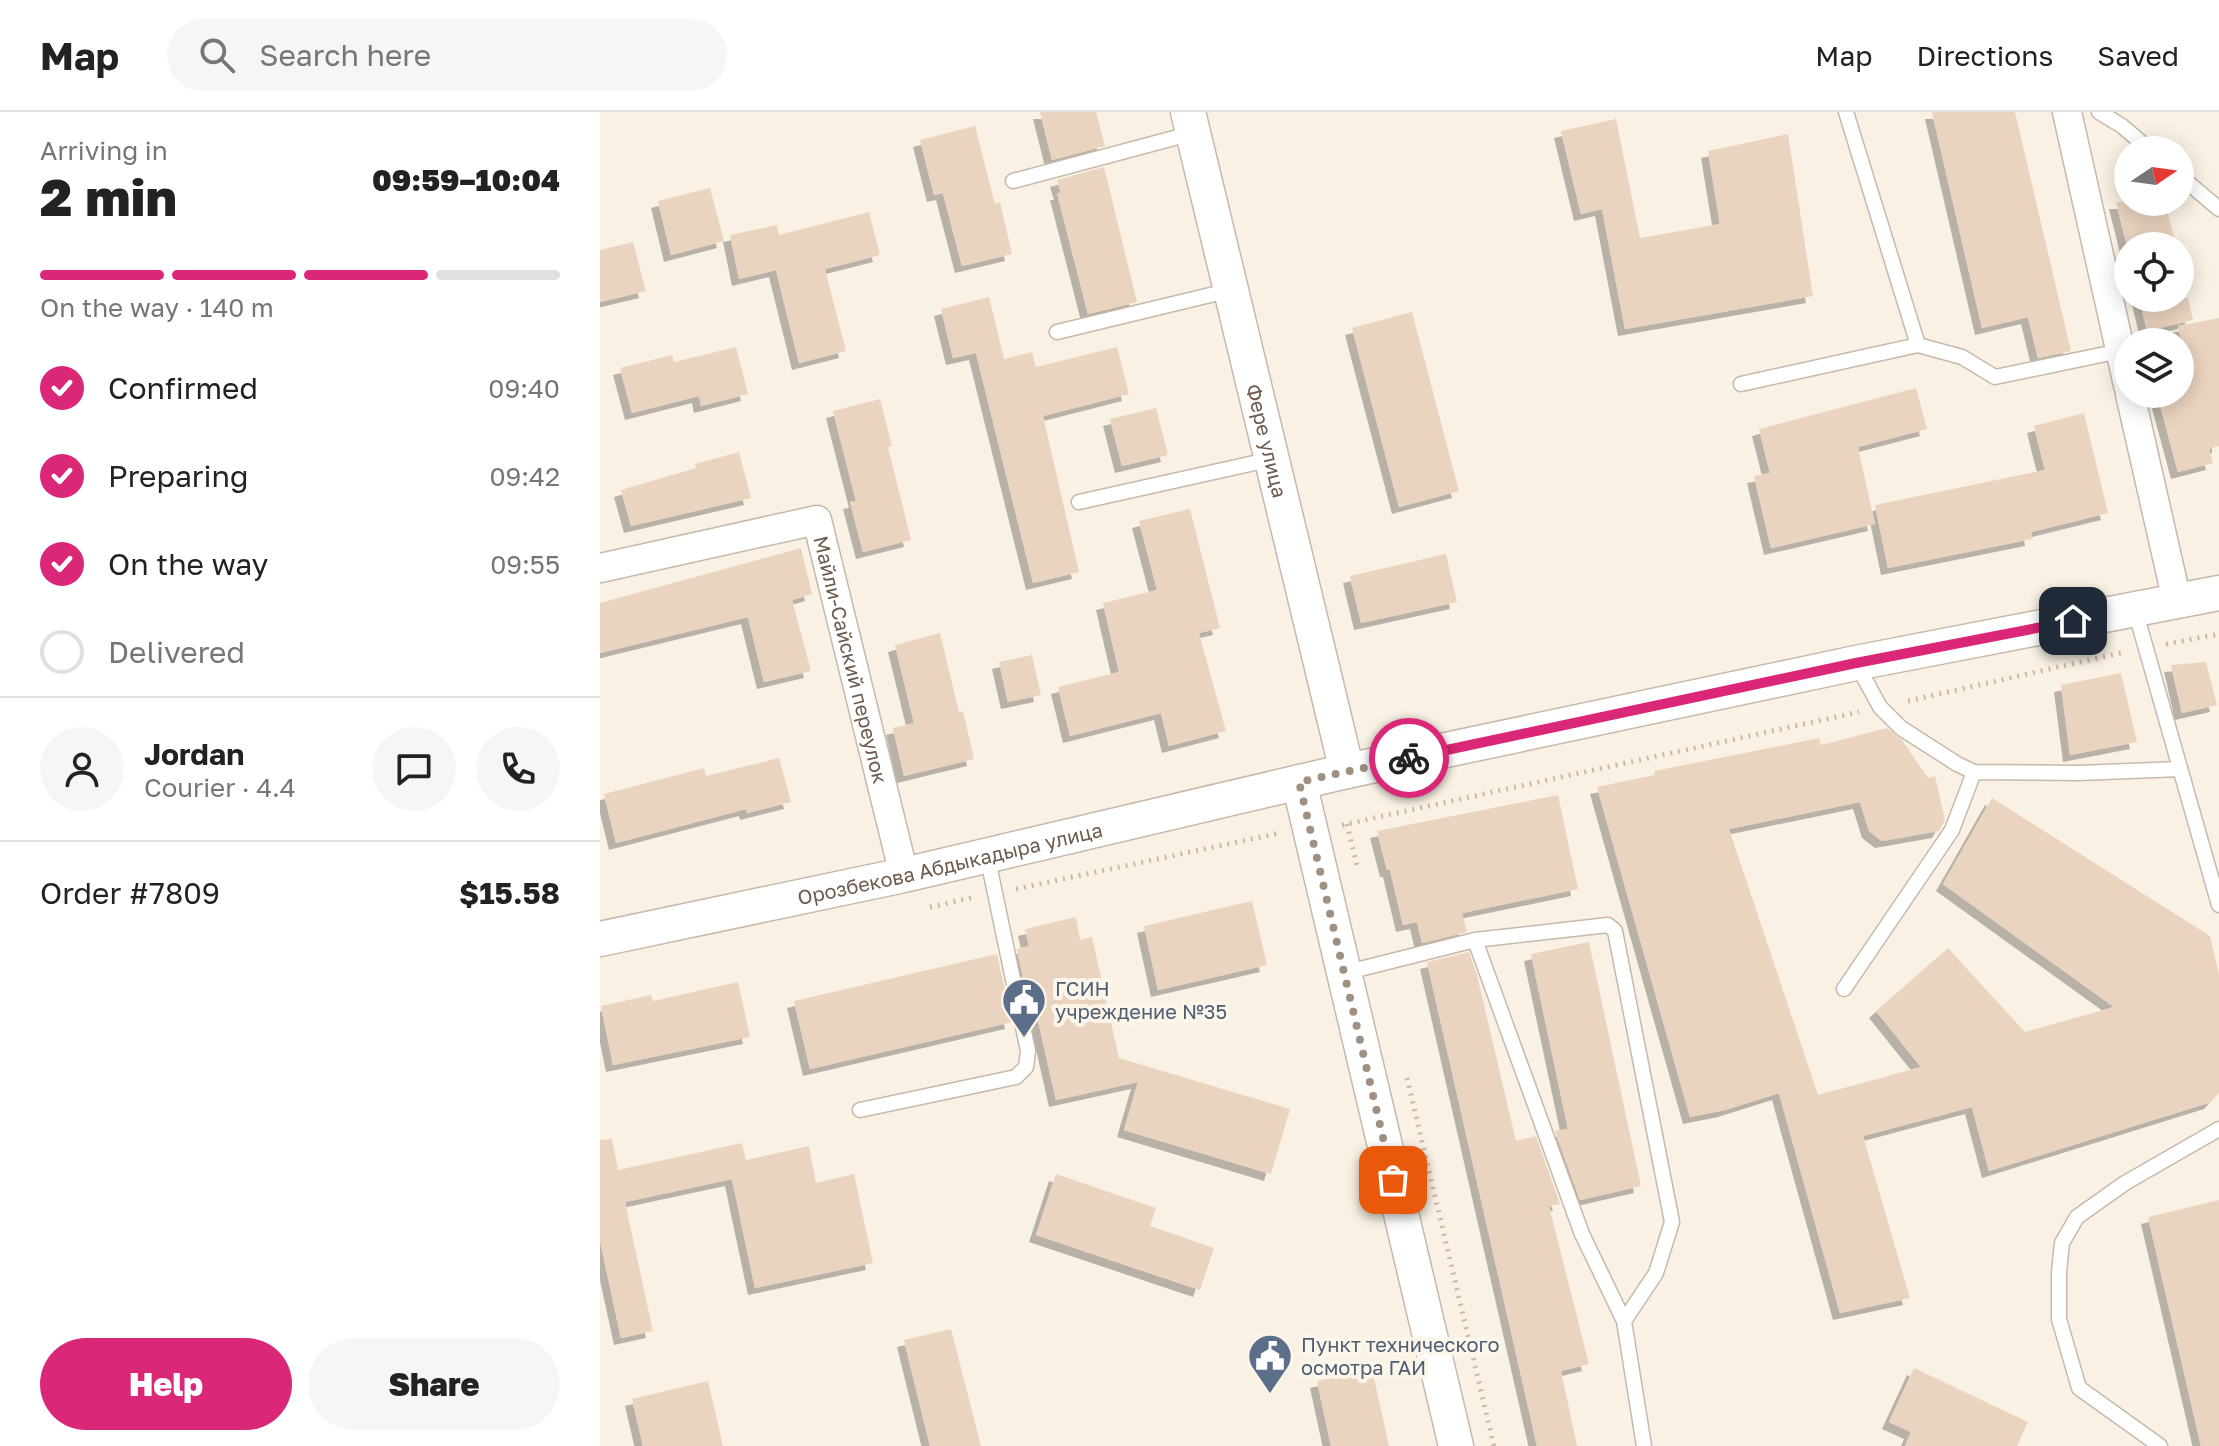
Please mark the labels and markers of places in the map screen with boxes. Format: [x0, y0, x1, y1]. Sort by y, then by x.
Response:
pin [2039, 587, 2107, 655]
public building icon: ГСИН учреждение №35 [1000, 976, 1048, 1039]
place label: ГСИН учреждение №35 [1055, 976, 1227, 1023]
pin [1359, 1146, 1427, 1214]
public building icon: Пункт технического осмотра ГАИ [1246, 1332, 1294, 1395]
place label: Пункт технического осмотра ГАИ [1301, 1332, 1500, 1379]

